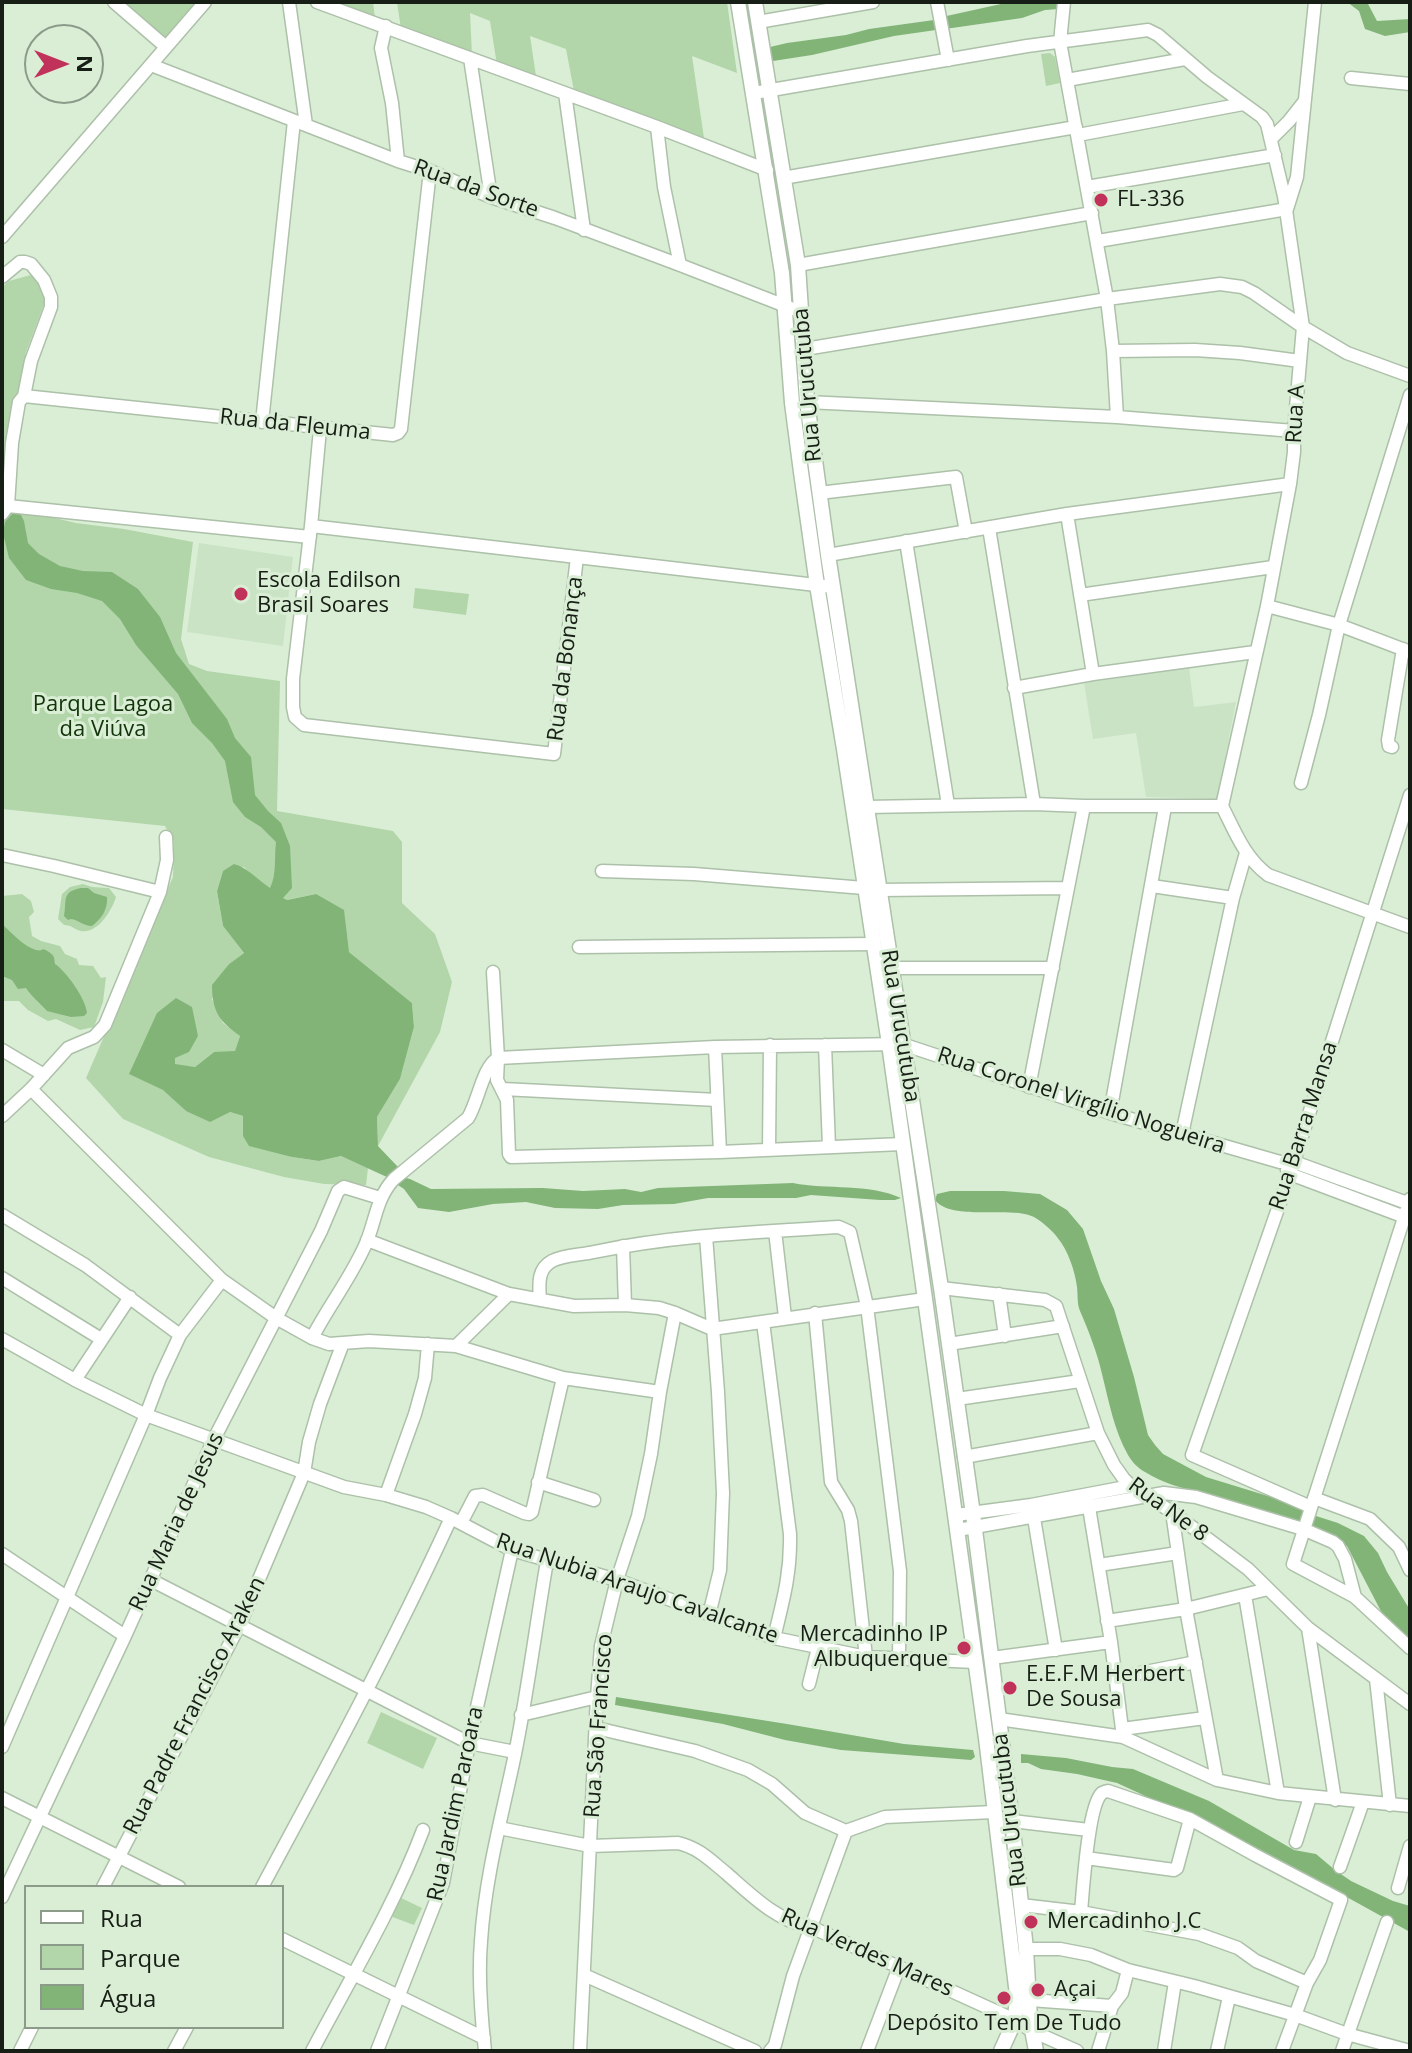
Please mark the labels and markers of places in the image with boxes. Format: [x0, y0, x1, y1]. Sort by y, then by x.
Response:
place label: FL-336 [1117, 187, 1185, 213]
marker: FL-336 [1092, 191, 1110, 209]
place label: Escola Edilson Brasil Soares [257, 568, 401, 620]
marker: Escola Edilson Brasil Soares [232, 585, 250, 603]
place label: Mercadinho IP Albuquerque [800, 1622, 948, 1674]
marker: Mercadinho IP Albuquerque [955, 1639, 973, 1657]
place label: E.E.F.M Herbert De Sousa [1026, 1662, 1185, 1714]
marker: E.E.F.M Herbert De Sousa [1001, 1679, 1019, 1697]
place label: Mercadinho J.C [1047, 1909, 1201, 1935]
marker: Mercadinho J.C [1022, 1913, 1040, 1931]
place label: Açai [1054, 1977, 1096, 2003]
marker: Açai [1029, 1981, 1047, 1999]
marker: Depósito Tem De Tudo [995, 1989, 1013, 2007]
place label: Depósito Tem De Tudo [887, 2011, 1121, 2037]

